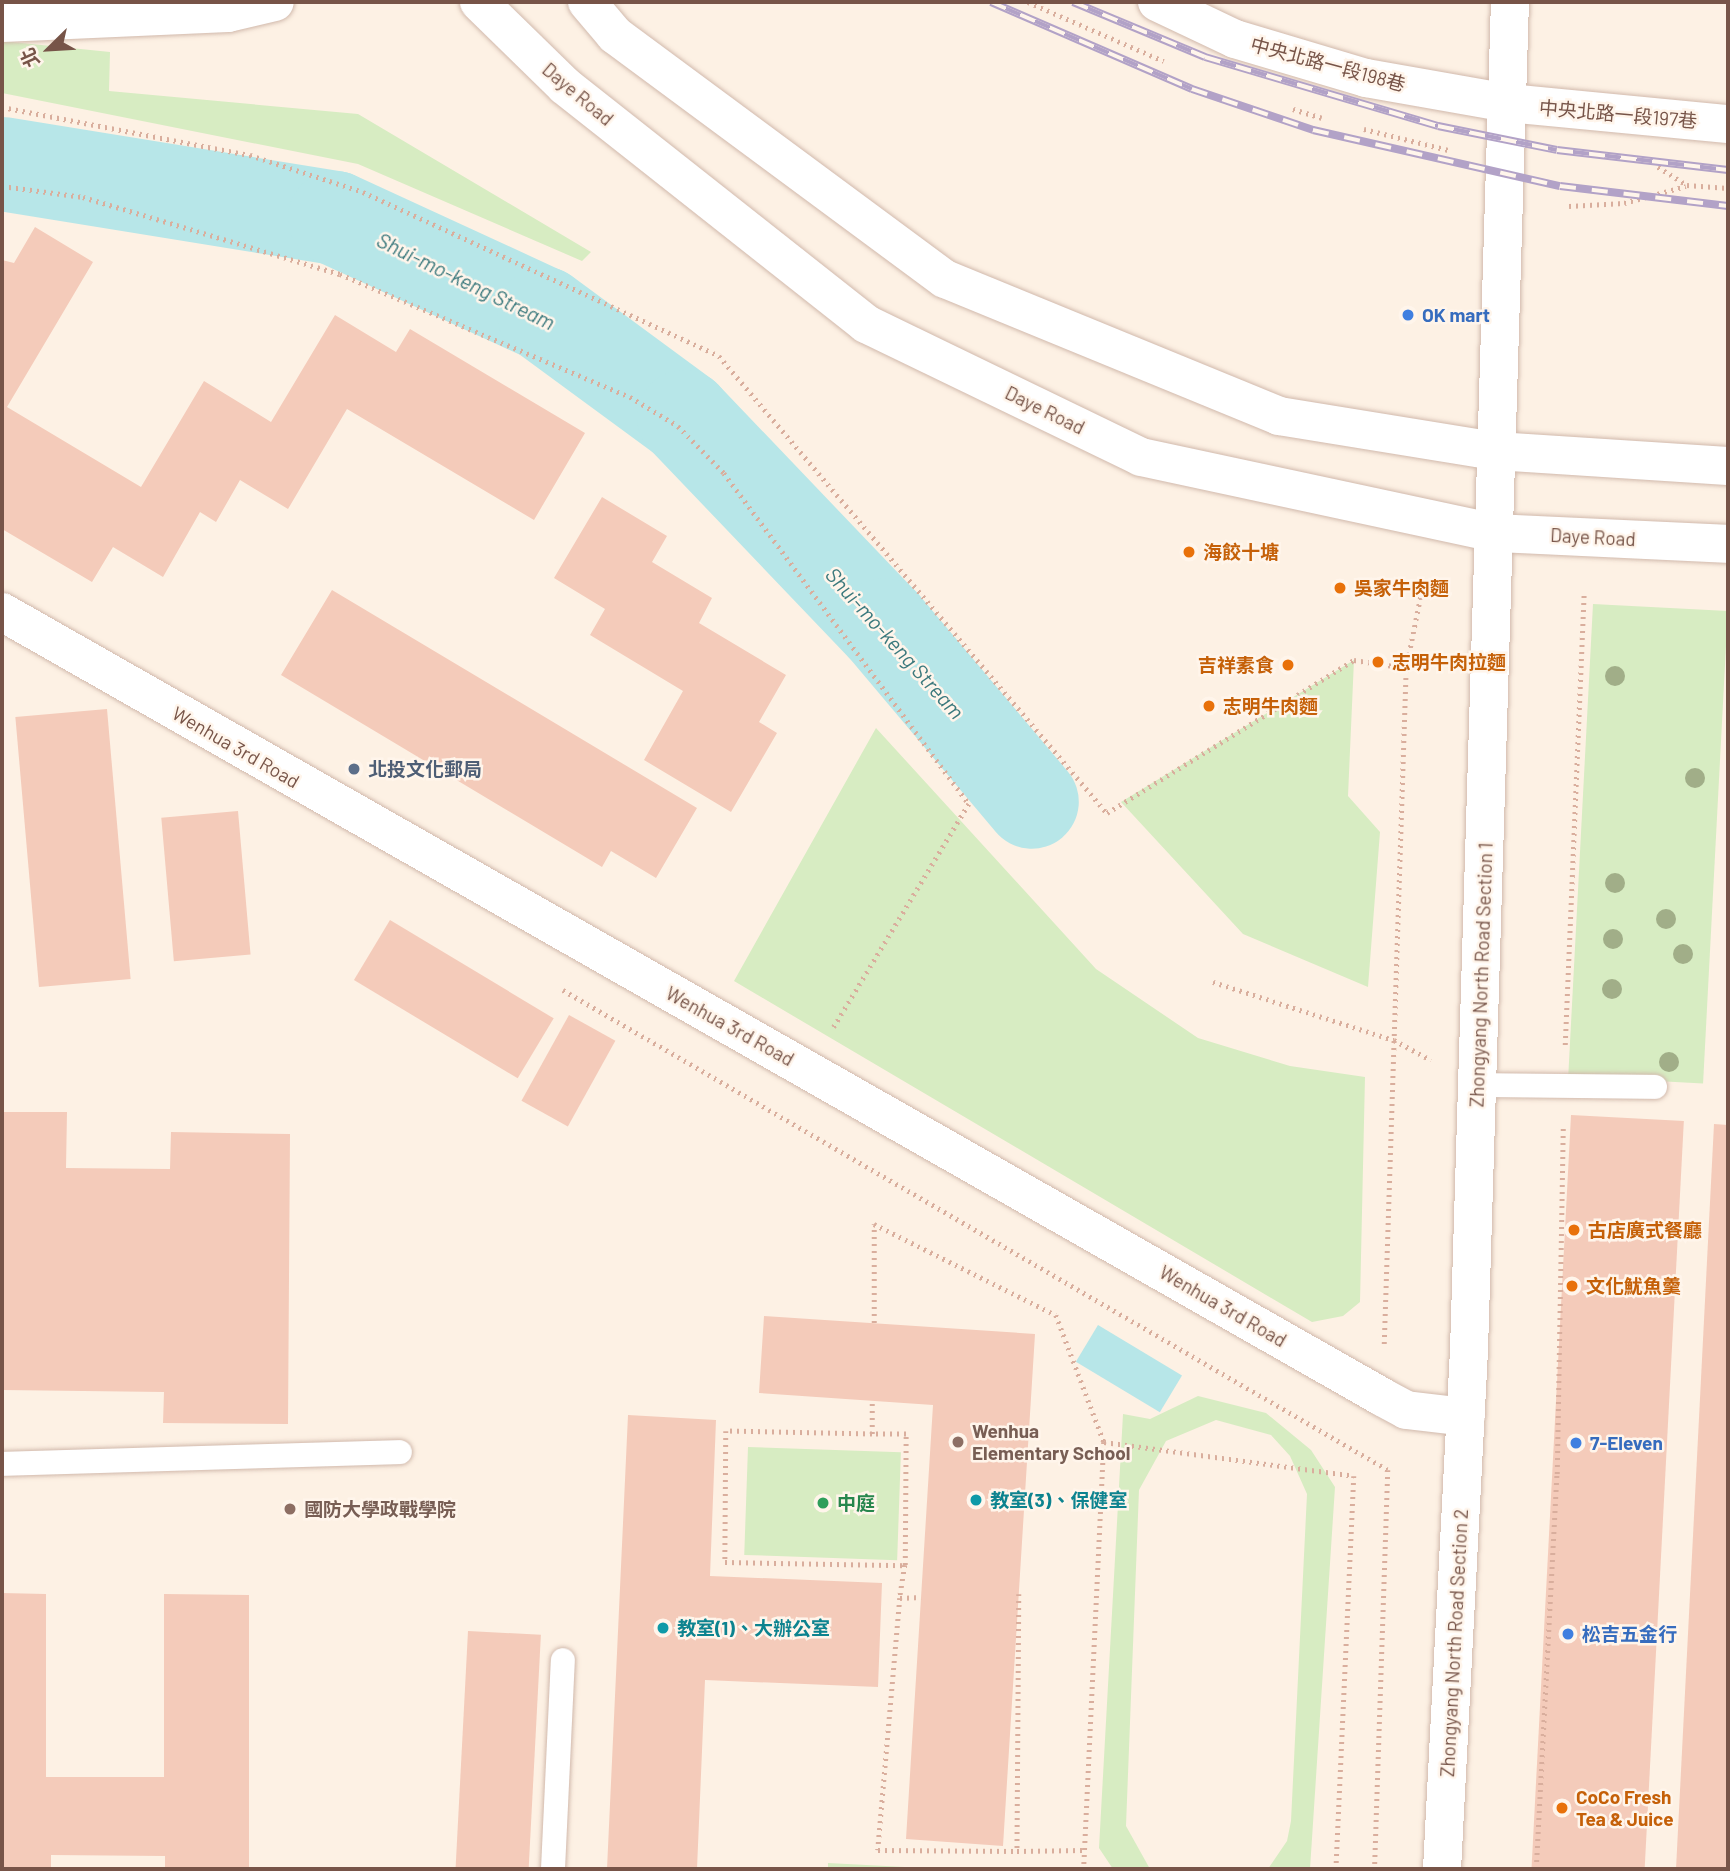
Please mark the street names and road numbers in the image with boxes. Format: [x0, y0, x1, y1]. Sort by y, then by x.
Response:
street label: 中央北路一段198巷 [1248, 32, 1408, 96]
street label: Daye Road [538, 58, 618, 130]
street label: 中央北路一段197巷 [1538, 96, 1698, 132]
street label: Daye Road [1002, 381, 1088, 439]
street label: Daye Road [1550, 523, 1636, 551]
street label: Wenhua 3rd Road [168, 701, 304, 793]
street label: Zhongyang North Road Section 1 [1465, 842, 1497, 1108]
street label: Wenhua 3rd Road [662, 981, 798, 1071]
street label: Wenhua 3rd Road [1155, 1260, 1291, 1352]
street label: Zhongyang North Road Section 2 [1436, 1508, 1472, 1778]

